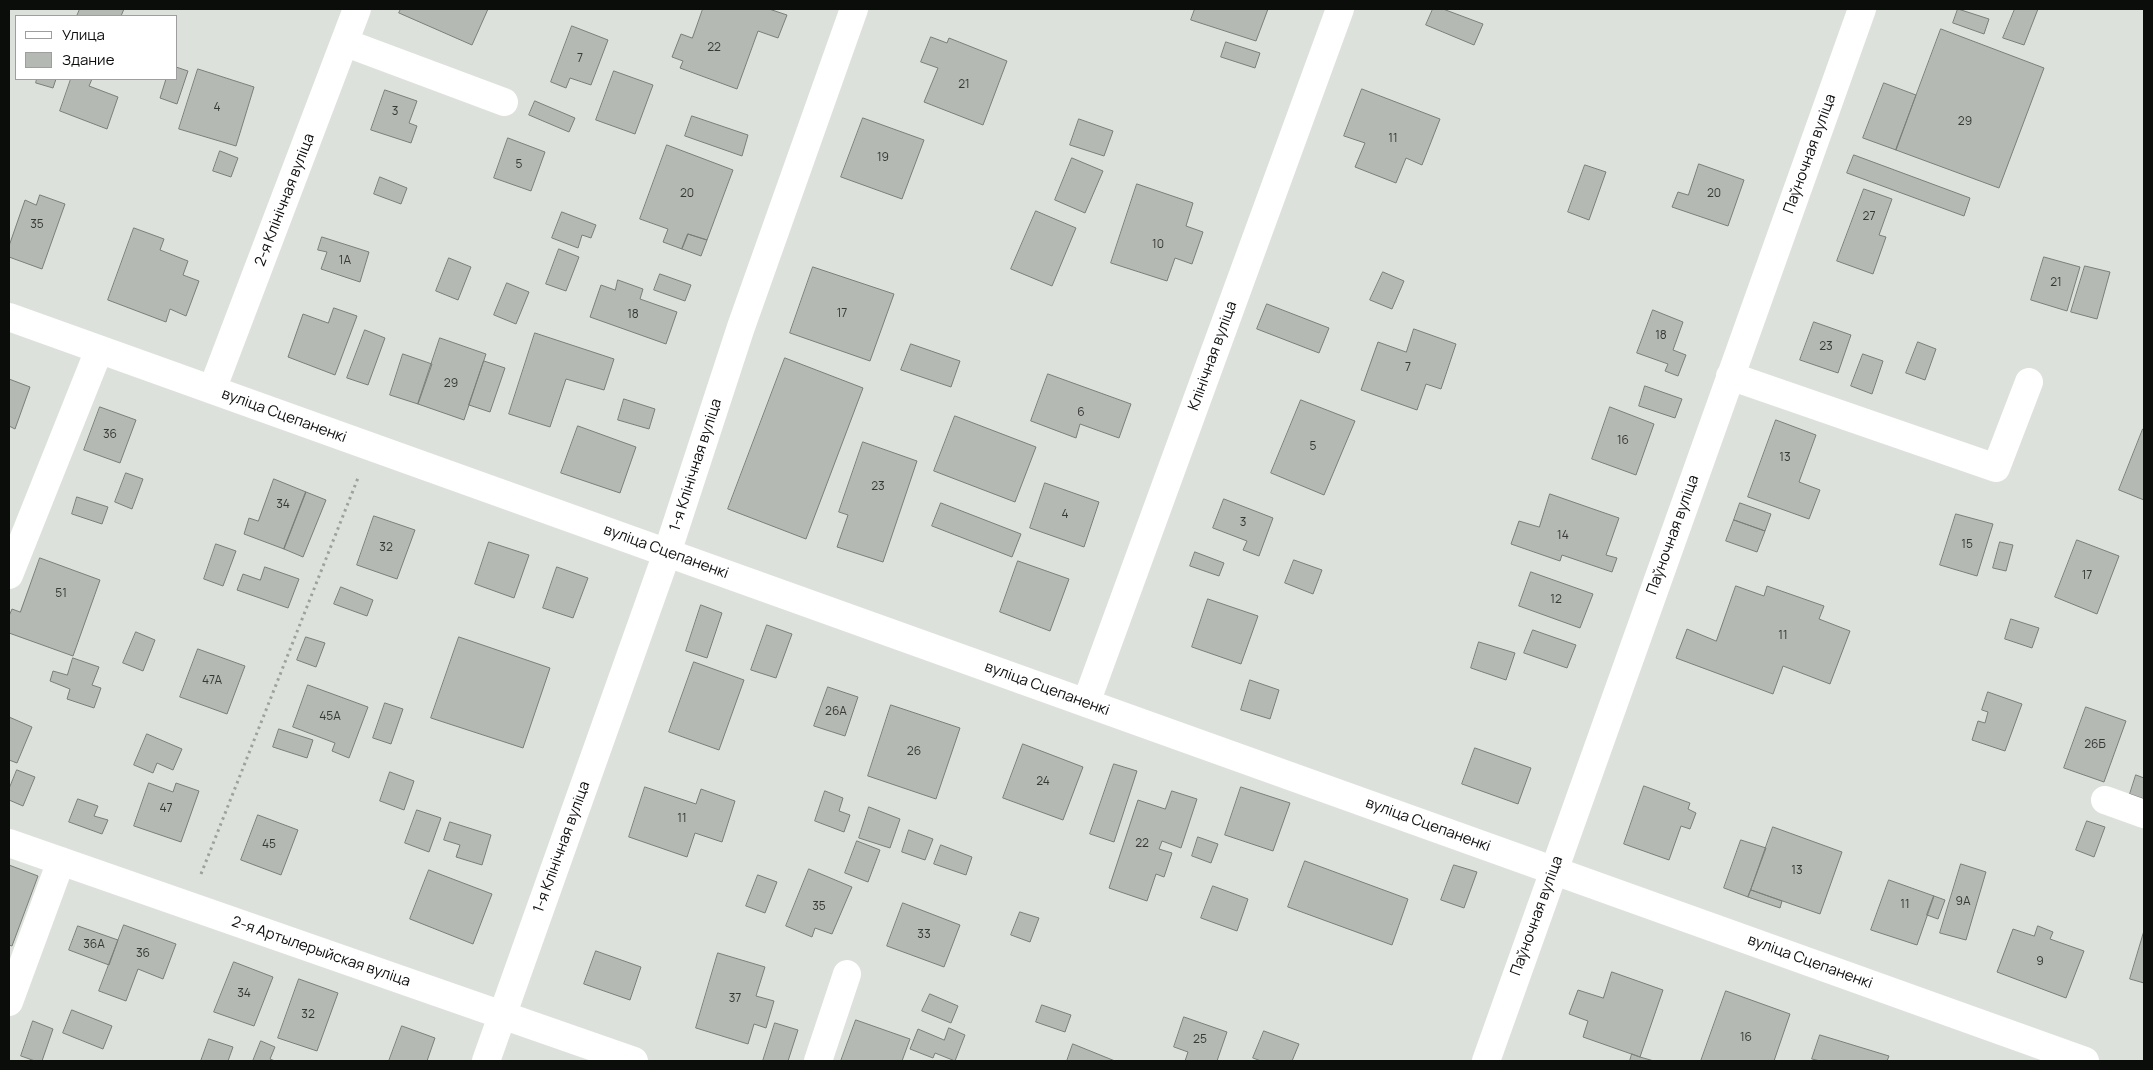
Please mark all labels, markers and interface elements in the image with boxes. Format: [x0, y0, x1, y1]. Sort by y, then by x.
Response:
legend [15, 15, 178, 80]
text: Улица [62, 24, 105, 45]
house number: 22 [707, 41, 721, 55]
text: Здание [62, 49, 114, 70]
house number: 7 [577, 52, 583, 66]
house number: 21 [958, 78, 970, 92]
street label: Паўночная вуліца [1780, 92, 1840, 216]
house number: 4 [213, 101, 221, 115]
house number: 3 [392, 105, 398, 119]
house number: 29 [1958, 115, 1972, 129]
street label: 2-я Клінічная вуліца [251, 131, 319, 269]
house number: 11 [1388, 132, 1398, 146]
house number: 19 [877, 151, 889, 165]
house number: 5 [516, 158, 522, 172]
house number: 20 [680, 187, 694, 201]
house number: 20 [1707, 187, 1721, 201]
house number: 27 [1863, 210, 1875, 224]
house number: 35 [30, 218, 44, 232]
house number: 10 [1152, 238, 1164, 252]
house number: 1А [339, 254, 351, 268]
house number: 21 [2050, 276, 2062, 290]
street label: Клінічная вуліца [1185, 299, 1241, 413]
house number: 17 [837, 307, 847, 321]
house number: 18 [627, 308, 639, 322]
house number: 18 [1655, 329, 1667, 343]
house number: 23 [1819, 340, 1833, 354]
house number: 7 [1405, 361, 1411, 375]
house number: 29 [444, 377, 458, 391]
street label: вуліца Сцепаненкі [219, 385, 349, 447]
street label: 1-я Клінічная вуліца [666, 396, 726, 534]
house number: 6 [1077, 406, 1085, 420]
house number: 36 [103, 428, 117, 442]
house number: 16 [1617, 434, 1629, 448]
house number: 5 [1310, 440, 1316, 454]
house number: 13 [1779, 451, 1791, 465]
street label: Паўночная вуліца [1643, 473, 1703, 597]
house number: 23 [871, 480, 885, 494]
house number: 34 [276, 498, 290, 512]
house number: 4 [1061, 508, 1069, 522]
house number: 3 [1240, 516, 1246, 530]
street label: вуліца Сцепаненкі [601, 521, 731, 583]
house number: 14 [1557, 529, 1569, 543]
house number: 15 [1961, 538, 1973, 552]
house number: 32 [379, 541, 393, 555]
house number: 17 [2082, 569, 2092, 583]
house number: 51 [55, 587, 67, 601]
house number: 12 [1550, 593, 1562, 607]
house number: 11 [1778, 629, 1788, 643]
street label: вуліца Сцепаненкі [982, 658, 1112, 720]
house number: 47А [202, 674, 222, 688]
house number: 26А [825, 705, 847, 719]
house number: 45А [319, 710, 341, 724]
house number: 26Б [2084, 738, 2106, 752]
house number: 26 [907, 745, 921, 759]
house number: 24 [1036, 775, 1050, 789]
street label: 1-я Клінічная вуліца [530, 779, 594, 915]
street label: вуліца Сцепаненкі [1363, 794, 1493, 856]
house number: 47 [159, 802, 173, 816]
house number: 11 [677, 812, 687, 826]
house number: 22 [1135, 837, 1149, 851]
house number: 45 [262, 838, 276, 852]
street label: Паўночная вуліца [1507, 854, 1567, 978]
house number: 13 [1791, 864, 1803, 878]
house number: 9А [1955, 895, 1971, 909]
house number: 11 [1900, 898, 1910, 912]
house number: 35 [812, 900, 826, 914]
street label: 2-я Артылерыйская вуліца [229, 913, 413, 991]
house number: 33 [917, 928, 931, 942]
street label: вуліца Сцепаненкі [1745, 931, 1875, 993]
house number: 36А [83, 938, 105, 952]
house number: 36 [136, 947, 150, 961]
house number: 9 [2036, 955, 2044, 969]
house number: 34 [237, 987, 251, 1001]
house number: 37 [729, 992, 741, 1006]
house number: 32 [301, 1008, 315, 1022]
house number: 16 [1740, 1031, 1752, 1045]
house number: 25 [1193, 1033, 1207, 1047]

